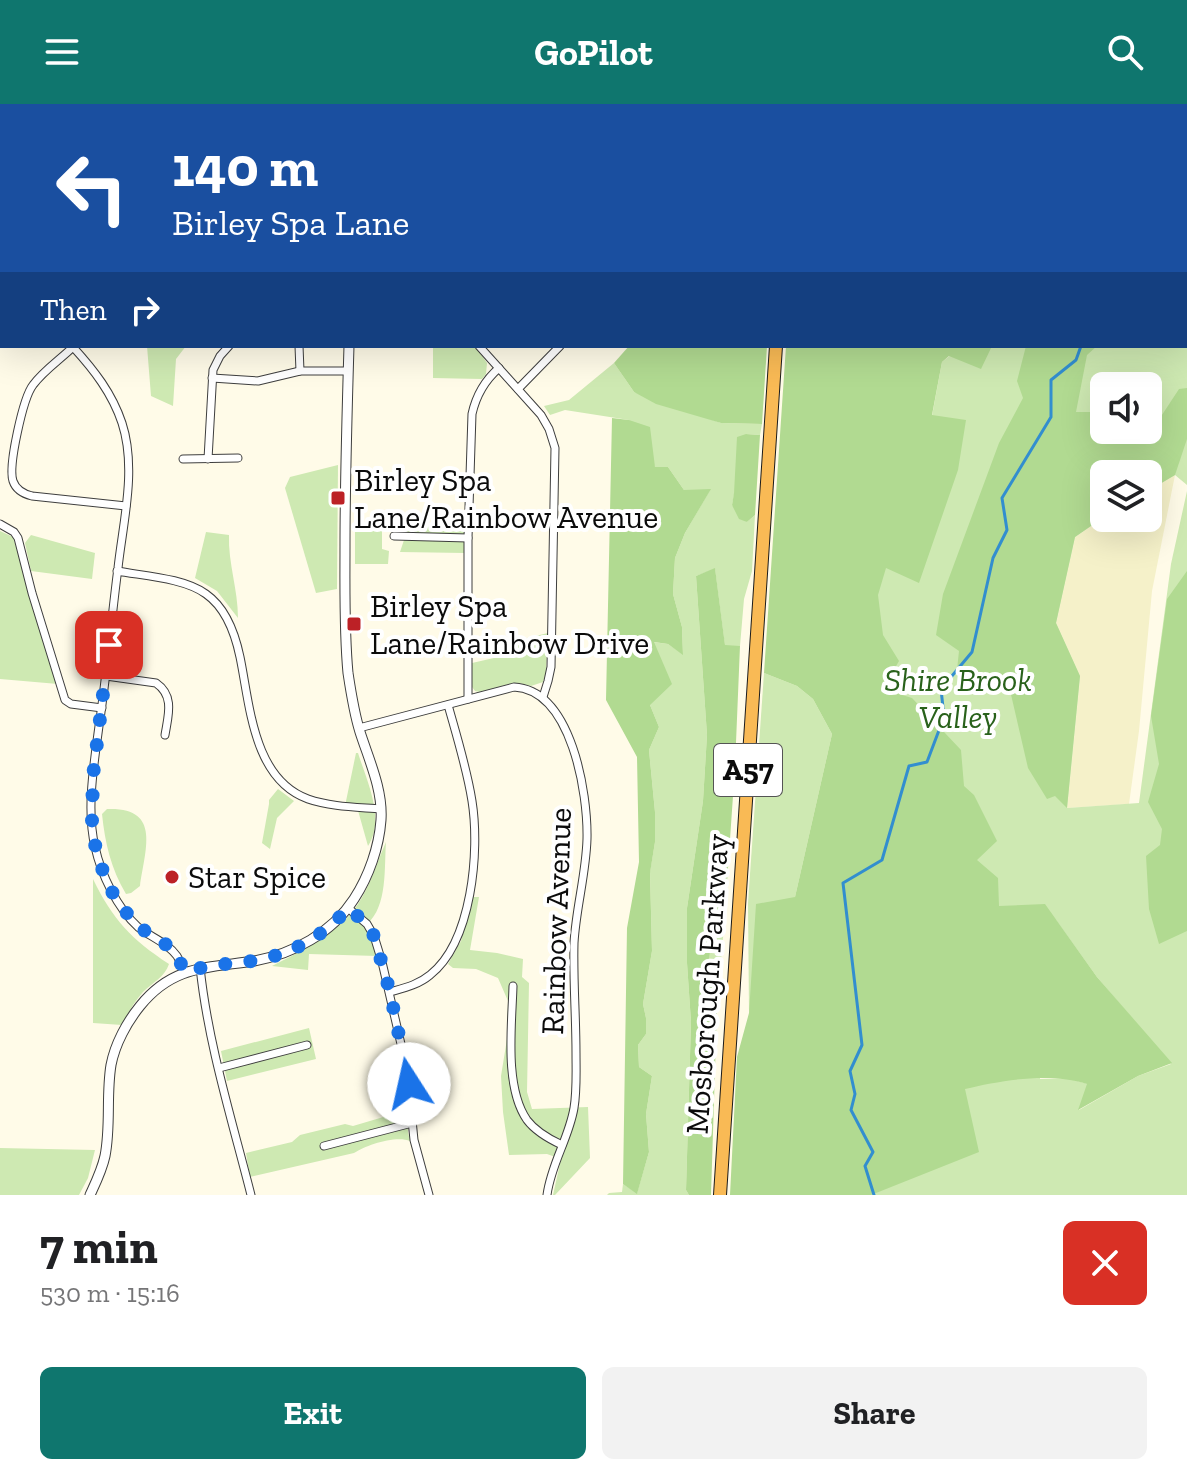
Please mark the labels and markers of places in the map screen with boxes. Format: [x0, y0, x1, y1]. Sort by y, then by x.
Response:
place label: Birley Spa Lane/Rainbow Avenue [354, 461, 658, 536]
marker: Birley Spa Lane/Rainbow Avenue [329, 489, 347, 507]
place label: Birley Spa Lane/Rainbow Drive [370, 587, 649, 662]
pin [75, 611, 143, 679]
marker: Birley Spa Lane/Rainbow Drive [345, 615, 363, 633]
place label: Star Spice [188, 858, 326, 896]
marker: Star Spice [163, 868, 181, 886]

